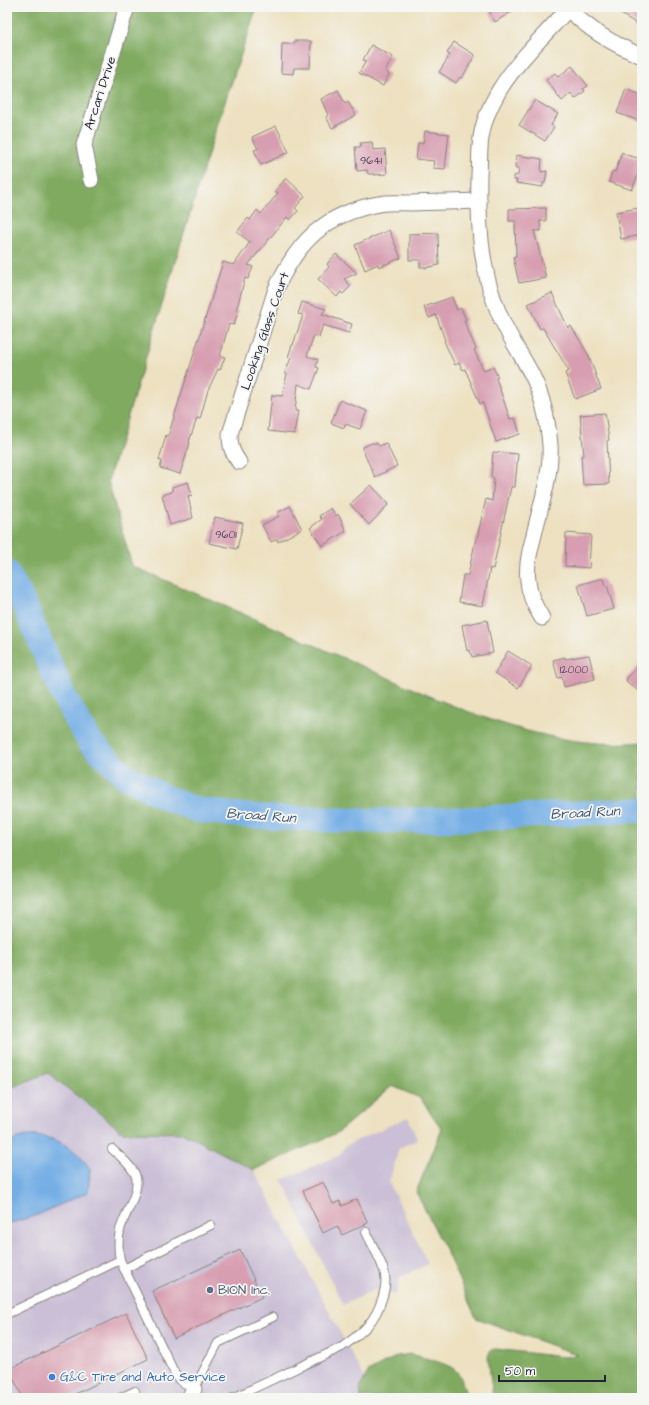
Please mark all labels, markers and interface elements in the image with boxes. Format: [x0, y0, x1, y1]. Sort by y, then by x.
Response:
street label: Arcari Drive [80, 54, 120, 132]
house number: 9641 [360, 153, 383, 168]
street label: Looking Glass Court [236, 269, 295, 393]
house number: 9601 [215, 527, 237, 542]
house number: 12000 [560, 662, 588, 677]
water label: Broad Run [550, 801, 621, 825]
water label: Broad Run [226, 804, 297, 828]
place label: BION Inc. [218, 1281, 270, 1299]
marker: BION Inc. [205, 1285, 215, 1295]
scale bar [499, 1357, 605, 1383]
text: 50 m [505, 1363, 536, 1380]
place label: G&C Tire and Auto Service [60, 1368, 226, 1386]
marker: G&C Tire and Auto Service [47, 1372, 57, 1382]

